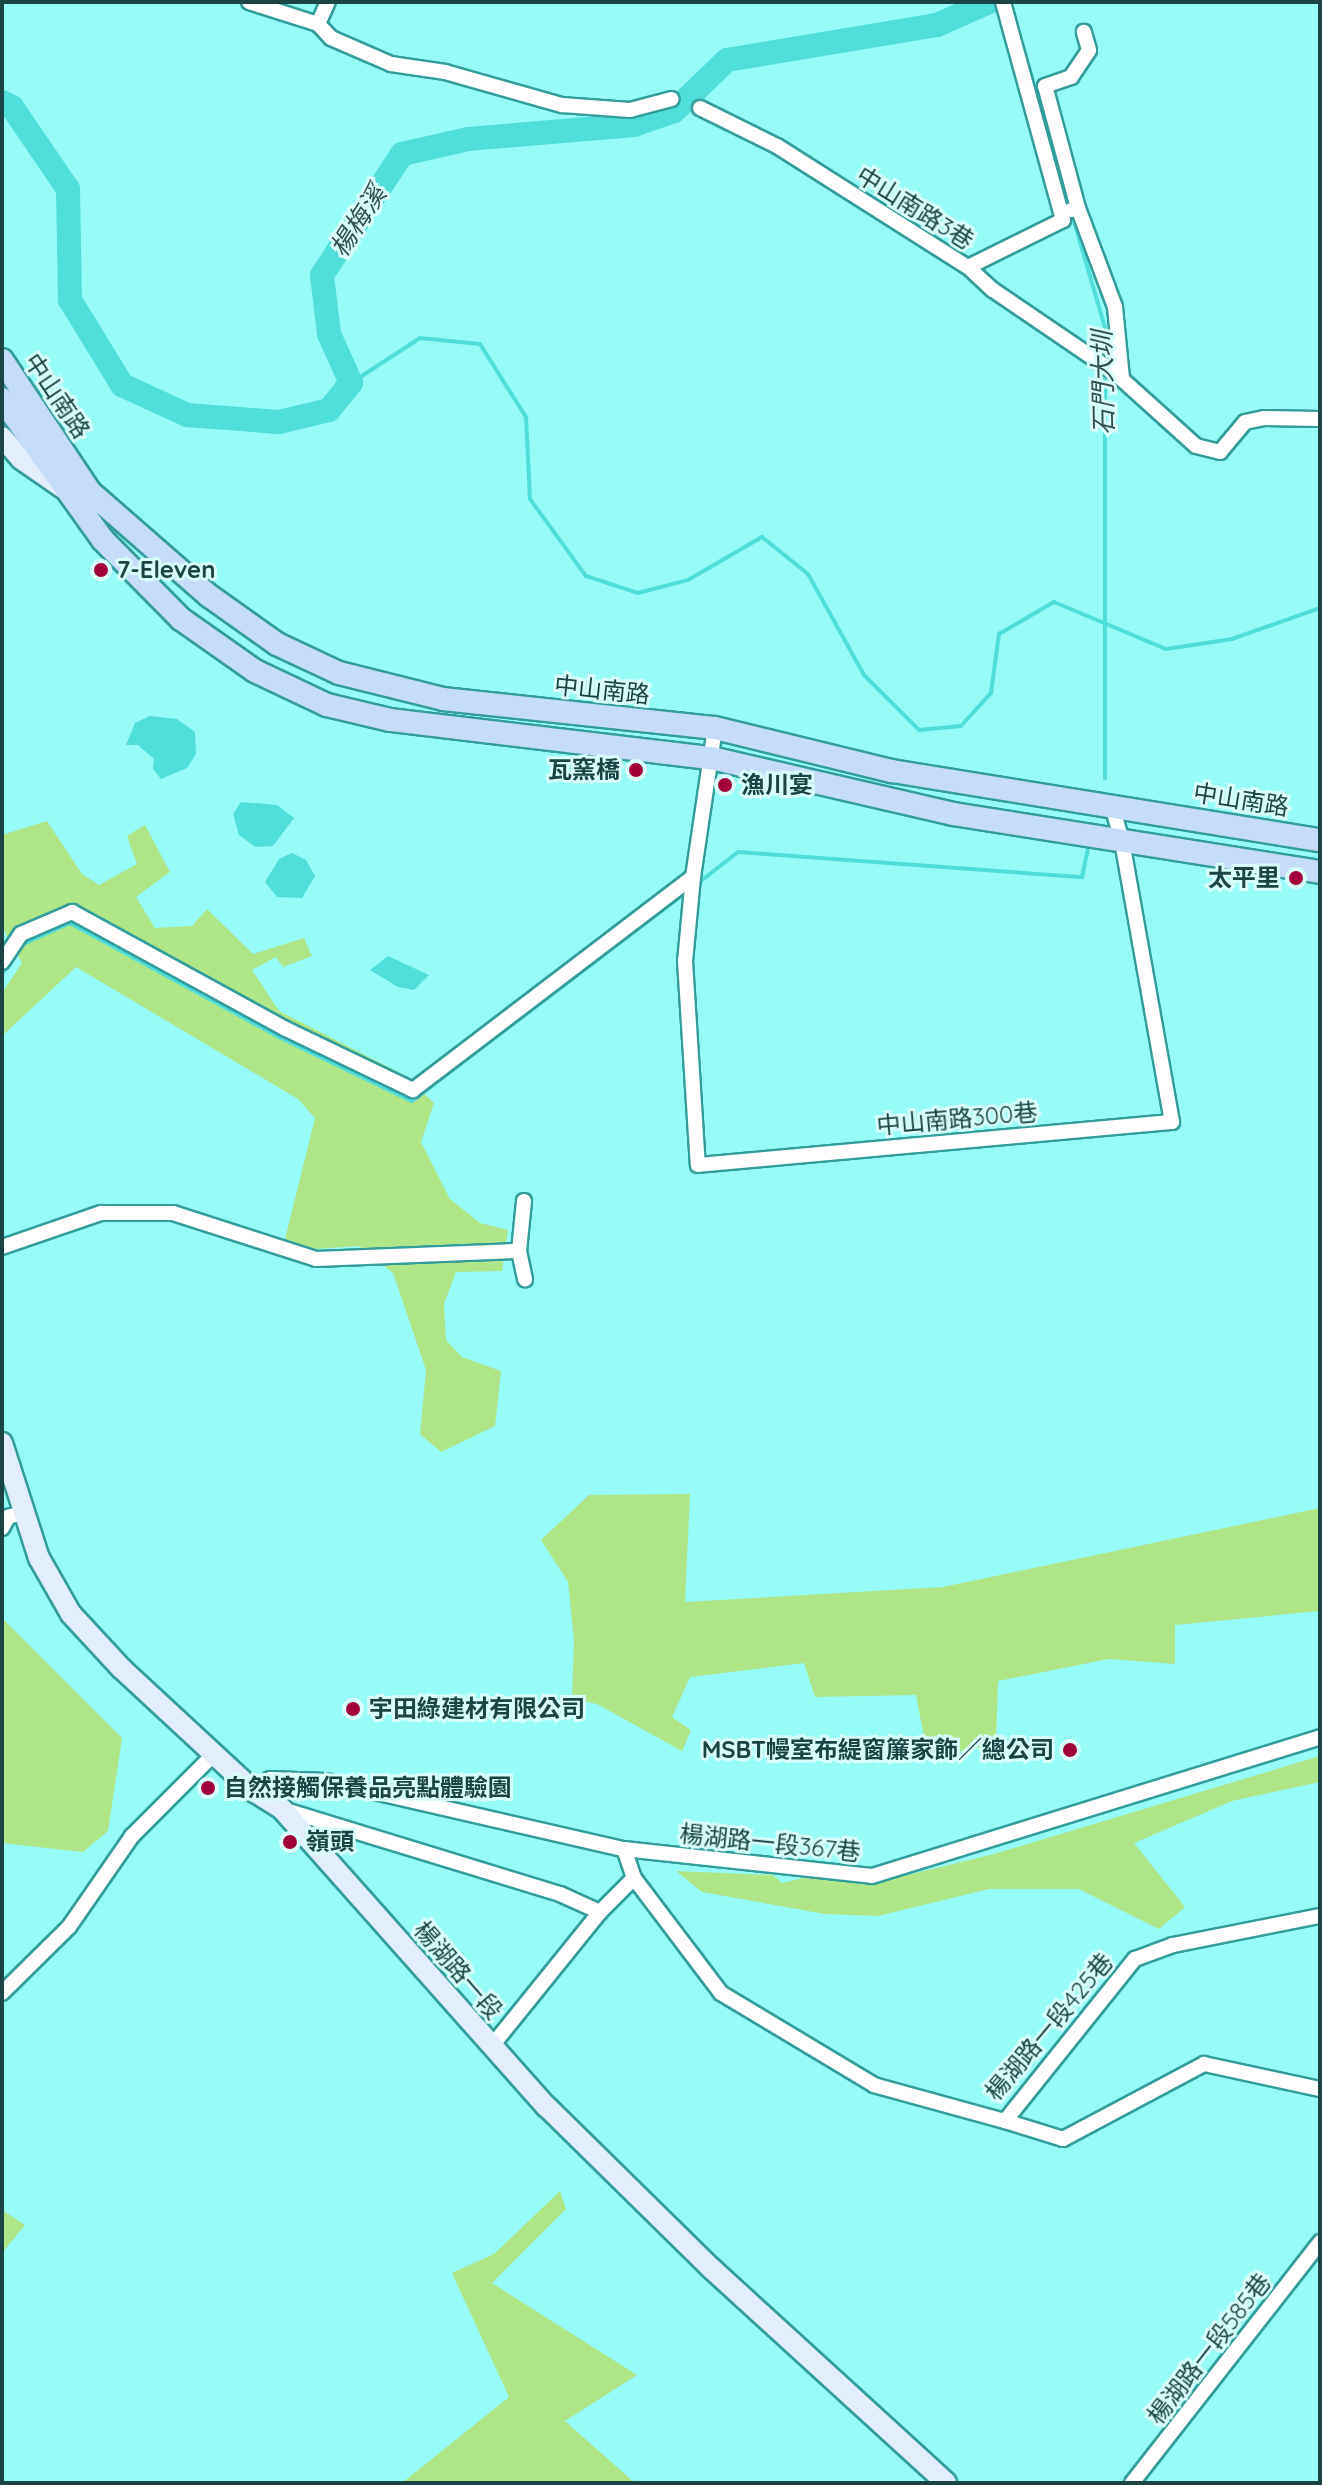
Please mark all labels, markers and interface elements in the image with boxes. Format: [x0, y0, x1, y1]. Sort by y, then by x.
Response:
street label: 中山南路3巷 [851, 161, 979, 255]
water label: 楊梅溪 [324, 180, 392, 262]
water label: 石門大圳 [1086, 331, 1120, 435]
street label: 中山南路 [18, 348, 96, 444]
place label: 7-Eleven [117, 556, 216, 584]
marker: 7-Eleven [92, 561, 110, 579]
street label: 中山南路 [553, 671, 651, 709]
place label: 瓦窯橋 [548, 756, 620, 784]
marker: 瓦窯橋 [627, 761, 645, 779]
place label: 漁川宴 [741, 771, 813, 799]
marker: 漁川宴 [716, 776, 734, 794]
street label: 中山南路 [1191, 778, 1291, 822]
place label: 太平里 [1208, 864, 1280, 892]
marker: 太平里 [1287, 869, 1305, 887]
street label: 中山南路300巷 [875, 1098, 1039, 1140]
place label: 宇田綠建材有限公司 [369, 1695, 585, 1723]
marker: 宇田綠建材有限公司 [344, 1700, 362, 1718]
place label: MSBT幔室布緹窗簾家飾／總公司 [702, 1736, 1054, 1764]
marker: MSBT幔室布緹窗簾家飾／總公司 [1061, 1741, 1079, 1759]
place label: 自然接觸保養品亮點體驗園 [224, 1774, 512, 1802]
marker: 自然接觸保養品亮點體驗園 [199, 1779, 217, 1797]
street label: 楊湖路一段367巷 [678, 1819, 862, 1867]
place label: 嶺頭 [306, 1828, 354, 1856]
marker: 嶺頭 [281, 1833, 299, 1851]
street label: 楊湖路一段 [408, 1915, 508, 2025]
street label: 楊湖路一段425巷 [979, 1948, 1119, 2106]
street label: 楊湖路一段585巷 [1141, 2268, 1277, 2430]

